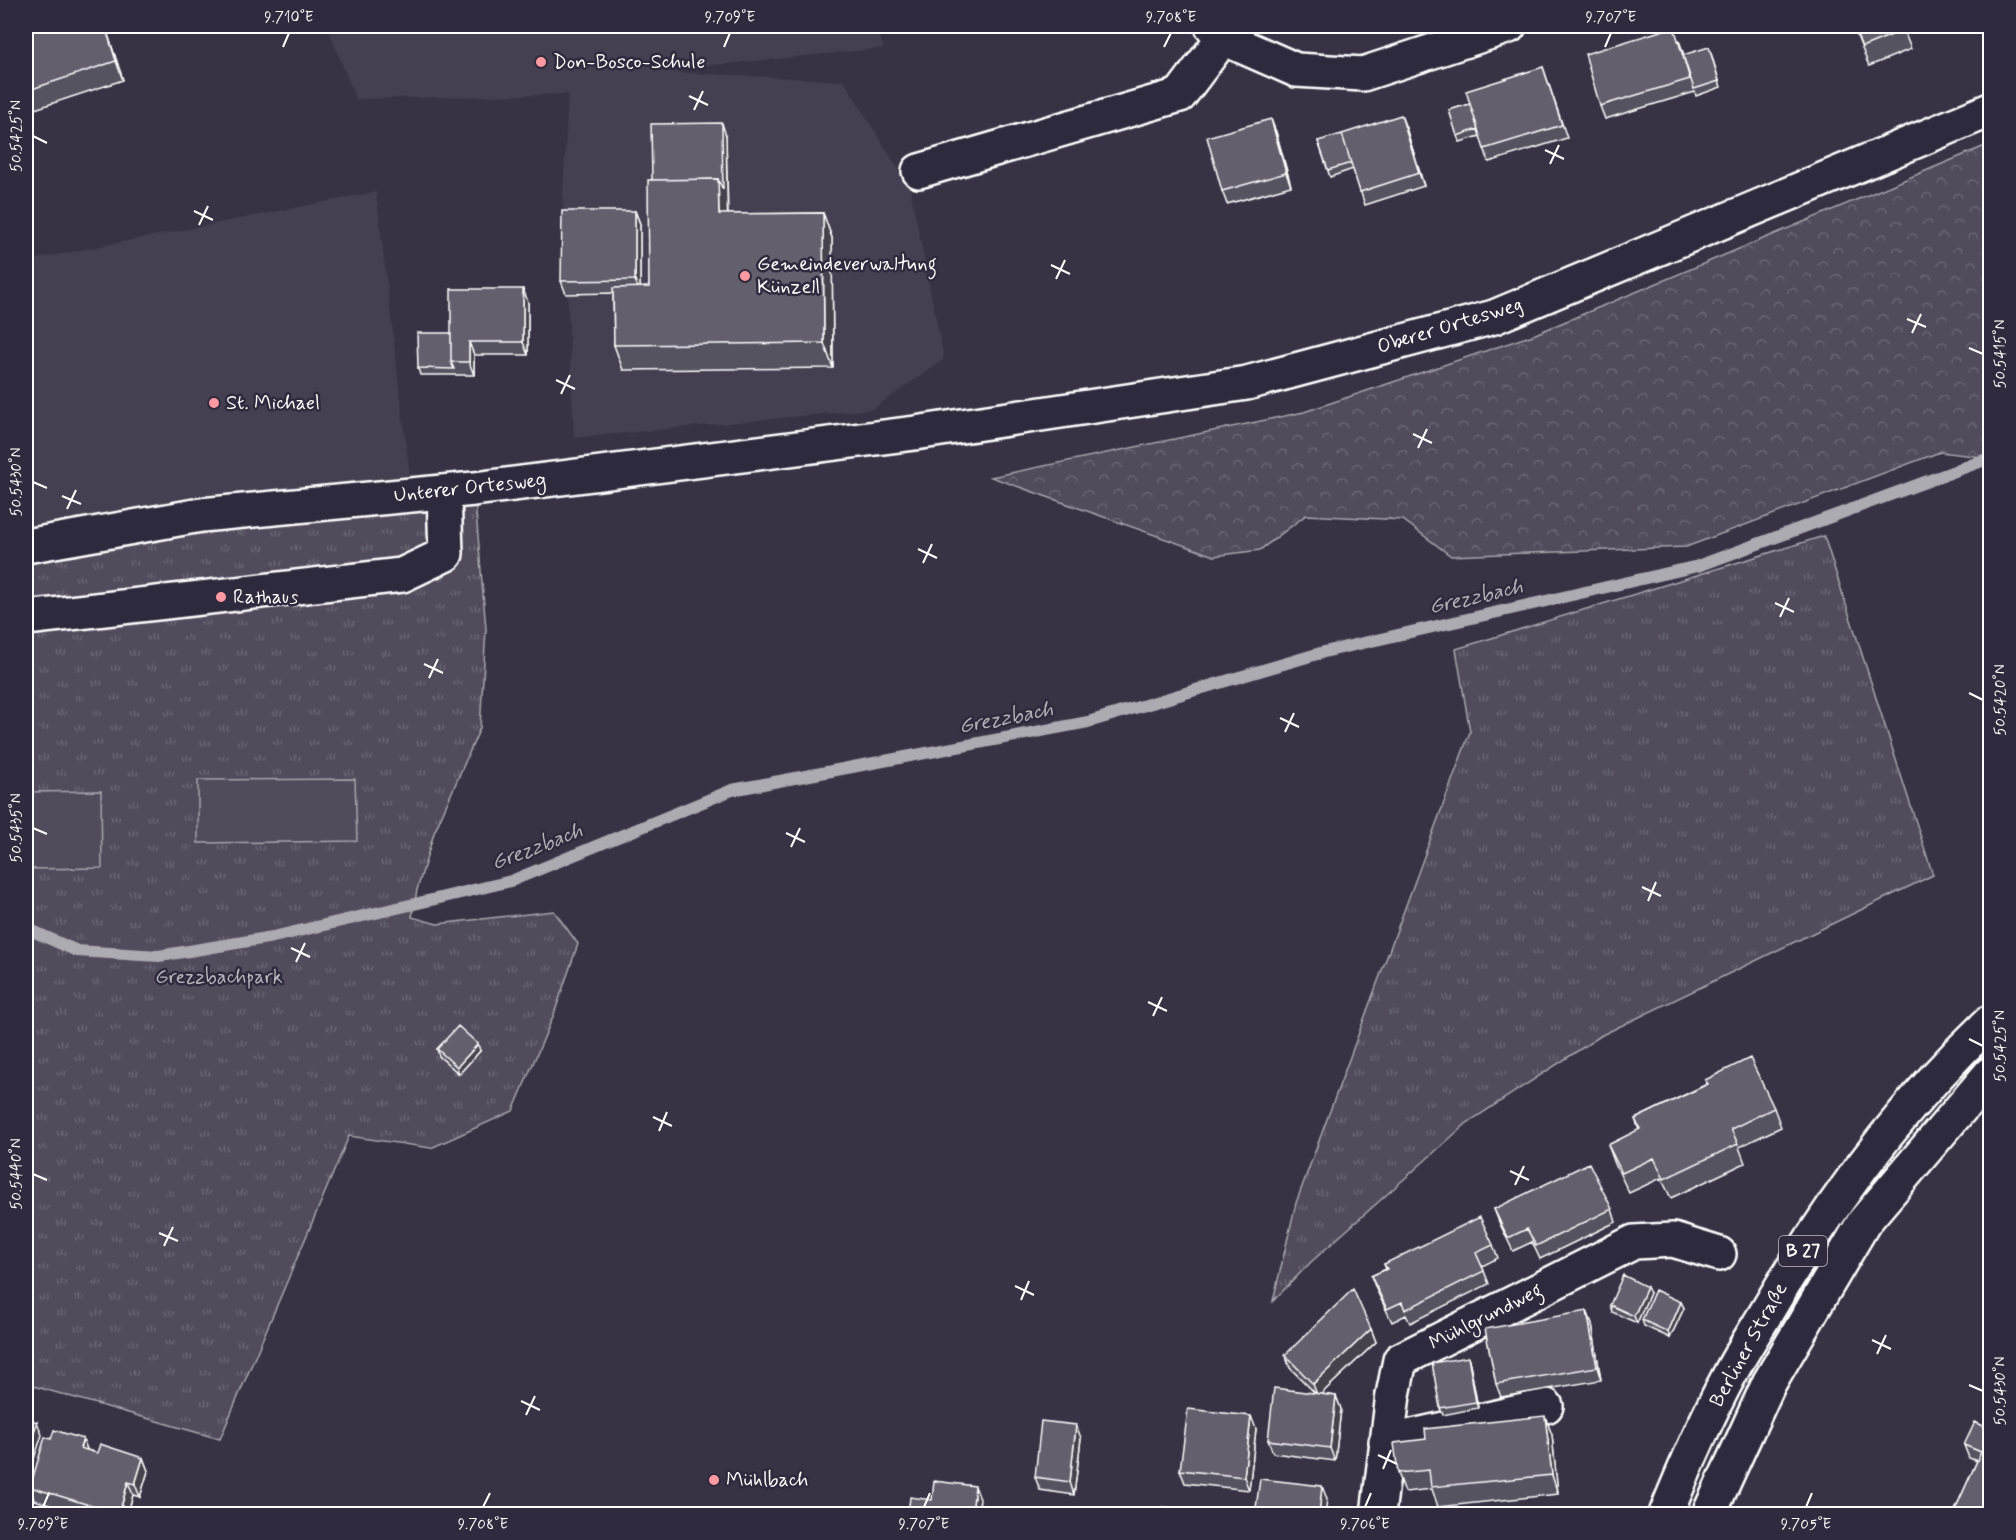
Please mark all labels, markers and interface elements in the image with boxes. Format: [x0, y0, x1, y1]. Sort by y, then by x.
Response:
text: 9.710°E [264, 8, 314, 28]
text: 9.709°E [705, 8, 755, 28]
text: 9.708°E [1146, 8, 1196, 28]
text: 9.707°E [1586, 8, 1637, 28]
place label: Don-Bosco-Schule [553, 49, 705, 76]
marker: Don-Bosco-Schule [534, 55, 548, 69]
text: 50.5425°N [7, 100, 27, 172]
place label: Gemeindeverwaltung Künzell [757, 251, 937, 301]
marker: Gemeindeverwaltung Künzell [738, 269, 752, 283]
street label: Oberer Ortesweg [1374, 291, 1526, 361]
text: 50.5415°N [1991, 319, 2011, 389]
place label: St. Michael [226, 390, 320, 417]
marker: St. Michael [207, 396, 221, 410]
text: 50.5430°N [7, 448, 27, 516]
street label: Unterer Ortesweg [393, 467, 547, 510]
water label: Grezzbach [1426, 573, 1526, 621]
place label: Rathaus [233, 584, 298, 611]
marker: Rathaus [214, 590, 228, 604]
text: 50.5420°N [1991, 664, 2011, 736]
water label: Grezzbach [956, 695, 1056, 741]
text: 50.5435°N [7, 793, 27, 863]
water label: Grezzbach [487, 817, 587, 877]
park label: Grezzbachpark [155, 964, 283, 991]
text: 50.5425°N [1991, 1010, 2011, 1082]
text: 50.5440°N [7, 1138, 27, 1210]
road number: B 27 [1779, 1236, 1827, 1266]
street label: Mühlgrundweg [1425, 1277, 1548, 1359]
street label: Berliner Straße [1704, 1278, 1794, 1412]
text: 50.5430°N [1991, 1357, 2011, 1425]
place label: Mühlbach [726, 1467, 808, 1494]
marker: Mühlbach [707, 1473, 721, 1487]
text: 9.709°E [18, 1515, 68, 1535]
text: 9.708°E [458, 1515, 508, 1535]
text: 9.707°E [899, 1515, 950, 1535]
text: 9.706°E [1340, 1515, 1390, 1535]
text: 9.705°E [1781, 1515, 1832, 1535]

